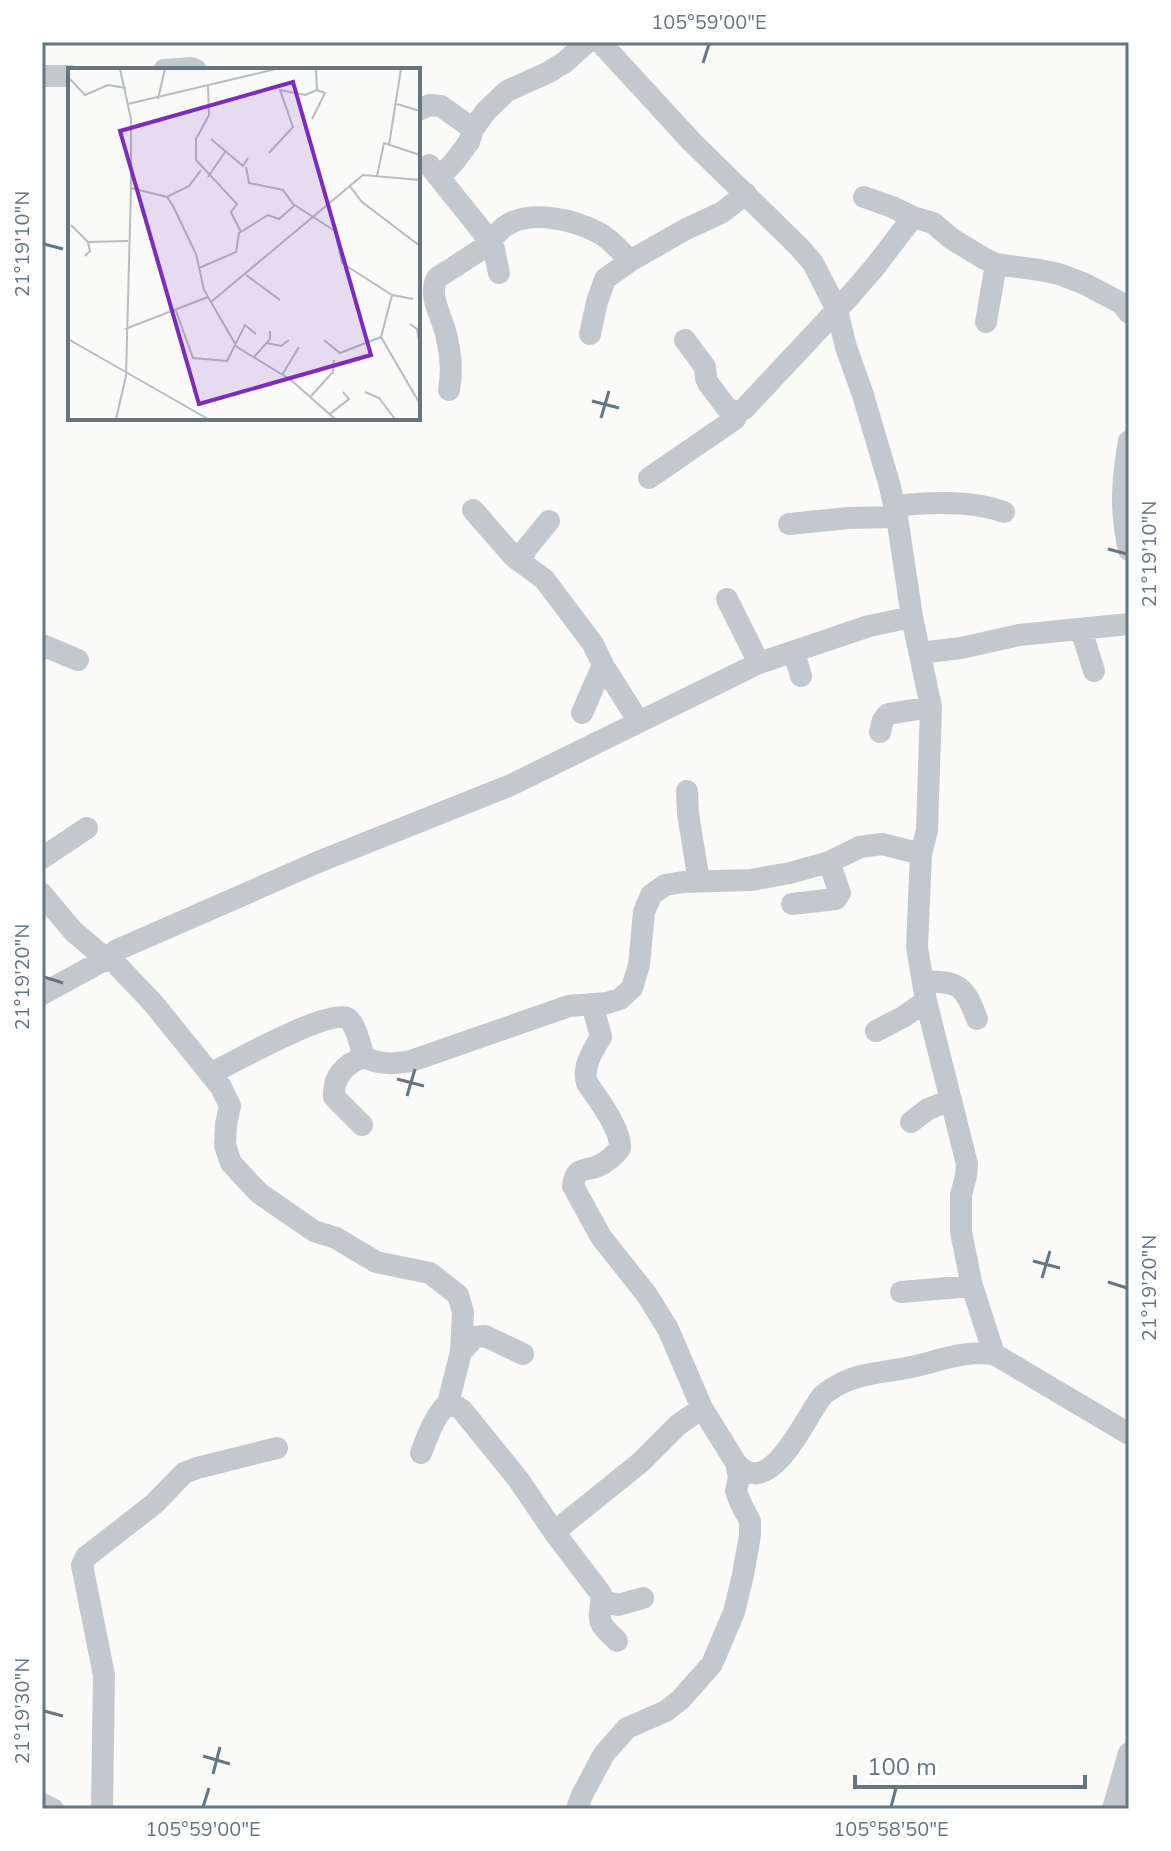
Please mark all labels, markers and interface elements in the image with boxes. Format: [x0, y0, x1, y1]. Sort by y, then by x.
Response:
text: 105°59'00"E [651, 9, 767, 36]
inset map [68, 68, 420, 420]
text: 21°19'10"N [9, 191, 36, 297]
text: 21°19'10"N [1136, 501, 1163, 607]
text: 21°19'20"N [9, 924, 36, 1030]
text: 21°19'20"N [1136, 1235, 1163, 1341]
text: 21°19'30"N [9, 1658, 36, 1764]
scale bar [855, 1739, 1085, 1789]
text: 100 m [867, 1751, 937, 1783]
text: 105°59'00"E [145, 1816, 261, 1843]
text: 105°58'50"E [833, 1816, 949, 1843]

